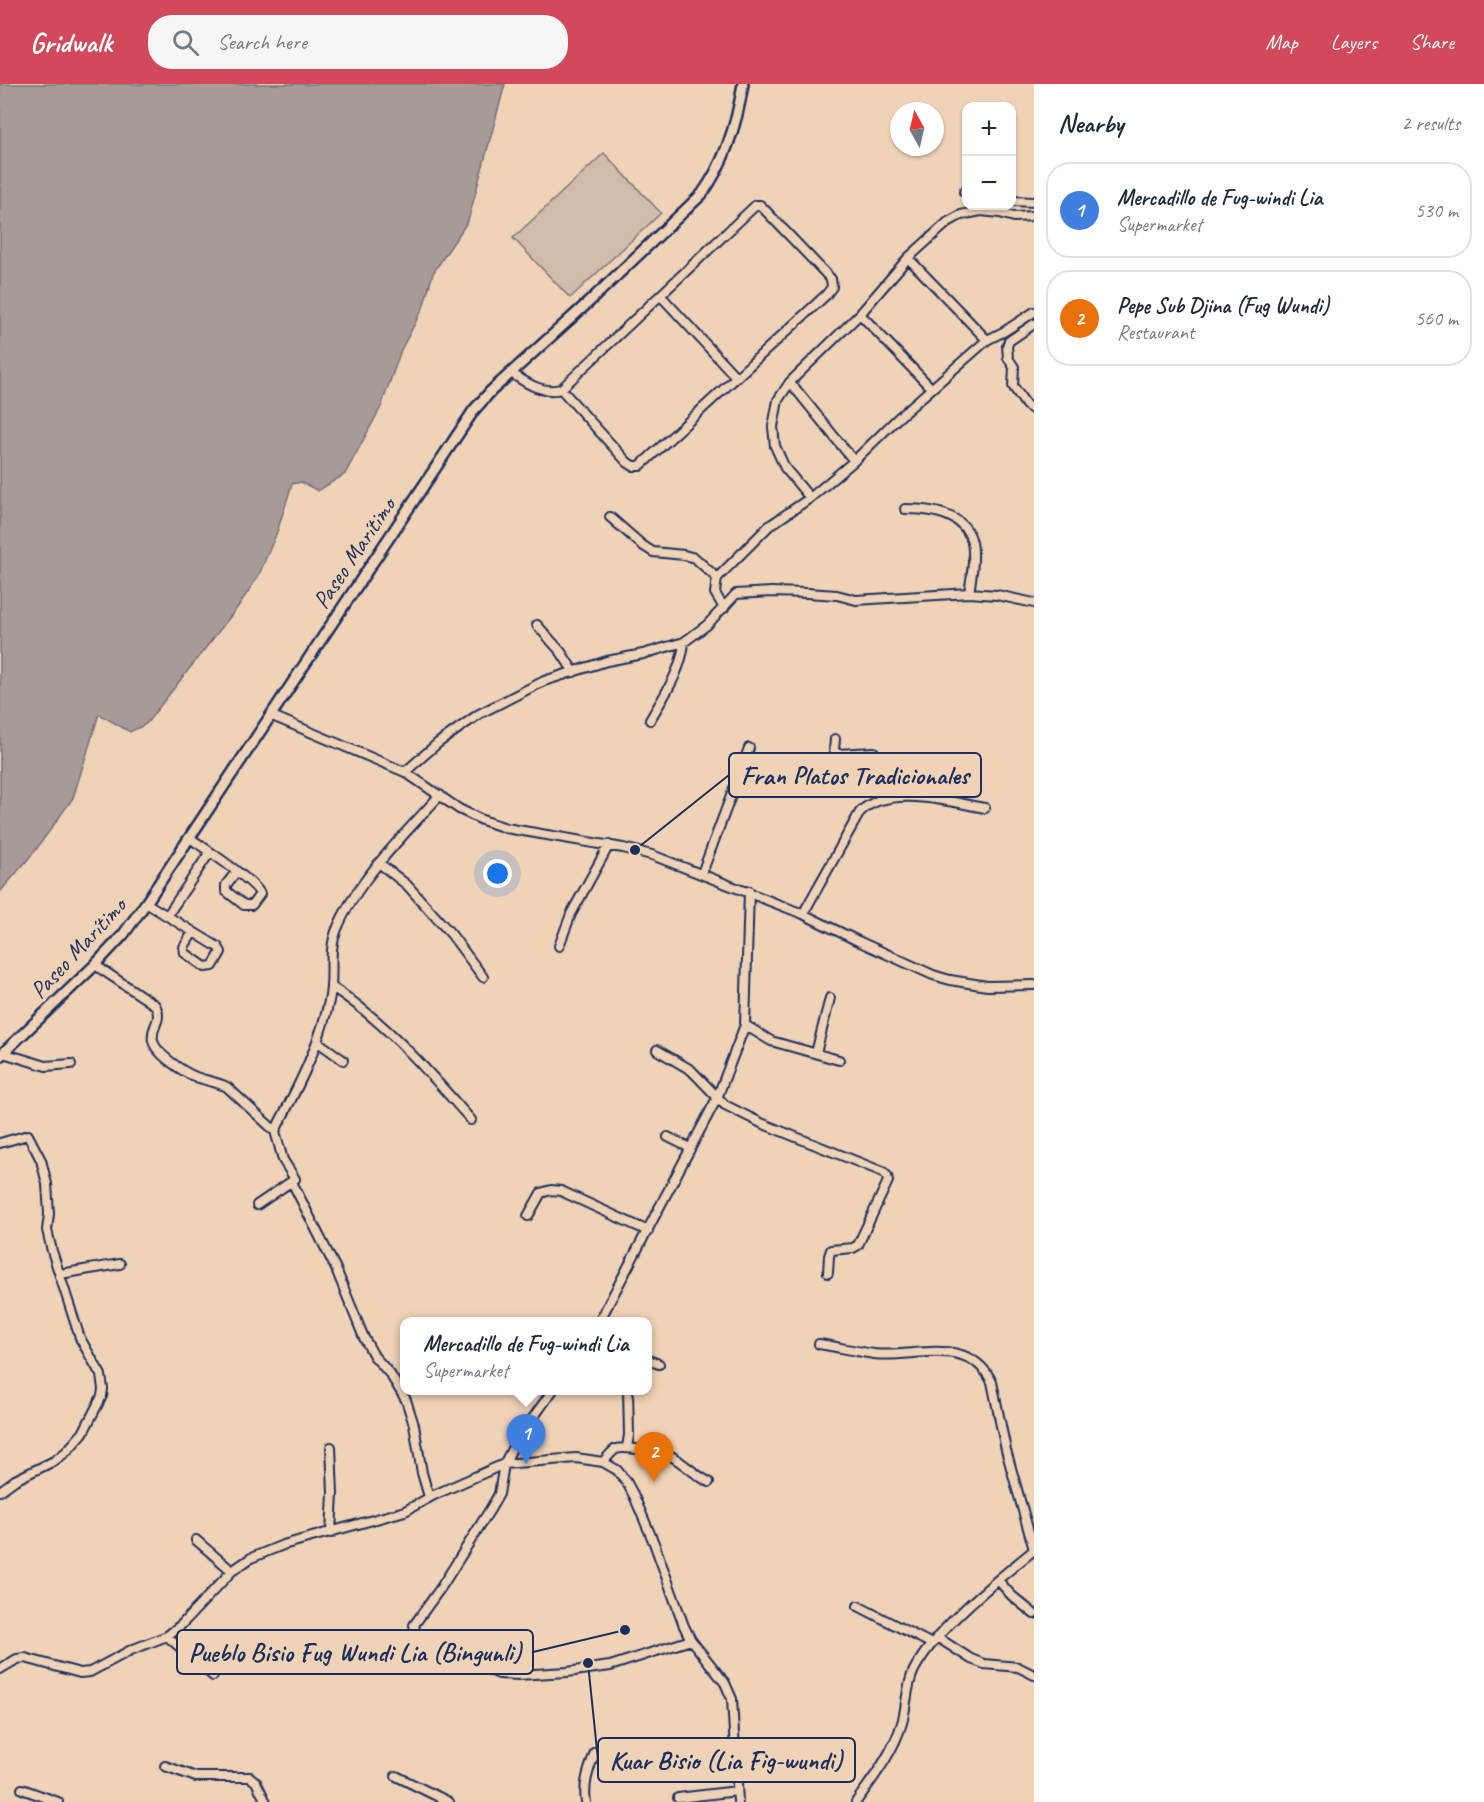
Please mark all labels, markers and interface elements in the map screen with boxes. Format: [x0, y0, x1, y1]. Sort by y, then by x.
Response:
search box [148, 15, 568, 69]
text: Gridwalk [30, 25, 112, 60]
icon: search [169, 26, 202, 59]
text: Search here [217, 28, 307, 56]
text: Map [1265, 29, 1298, 55]
text: Layers [1331, 29, 1377, 55]
text: Share [1410, 29, 1454, 55]
north arrow [890, 102, 944, 156]
map controls [962, 102, 1016, 210]
button: + [962, 102, 1016, 156]
text: Nearby [1058, 107, 1123, 140]
text: 2 results [1401, 111, 1460, 136]
button: − [962, 156, 1016, 210]
text: Mercadillo de Fug-windi Lia [1117, 184, 1322, 212]
text: 1 [1075, 198, 1084, 223]
text: 530 m [1415, 198, 1458, 223]
text: Supermarket [1117, 212, 1202, 237]
text: Pepe Sub Djina (Fug Wundi) [1117, 292, 1329, 320]
text: 2 [1075, 306, 1084, 331]
text: 560 m [1415, 306, 1458, 331]
text: Restaurant [1117, 320, 1194, 345]
street label: Paseo Marítimo [306, 490, 404, 614]
callout: Fran Platos Tradicionales [729, 753, 981, 797]
text: Fran Platos Tradicionales [741, 759, 972, 792]
your location [483, 859, 512, 888]
street label: Paseo Marítimo [24, 889, 134, 1005]
popup [400, 1317, 652, 1395]
text: Mercadillo de Fug-windi Lia [423, 1330, 629, 1358]
text: Supermarket [423, 1358, 508, 1383]
pin: 1 [506, 1414, 546, 1464]
pin: 2 [634, 1432, 674, 1482]
callout: Pueblo Bisio Fug Wundi Lia (Bingunli) [177, 1630, 533, 1674]
text: Pueblo Bisio Fug Wundi Lia (Bingunli) [189, 1636, 524, 1669]
callout: Kuar Bisio (Lia Fig-wundi) [598, 1738, 855, 1782]
text: Kuar Bisio (Lia Fig-wundi) [610, 1744, 845, 1777]

